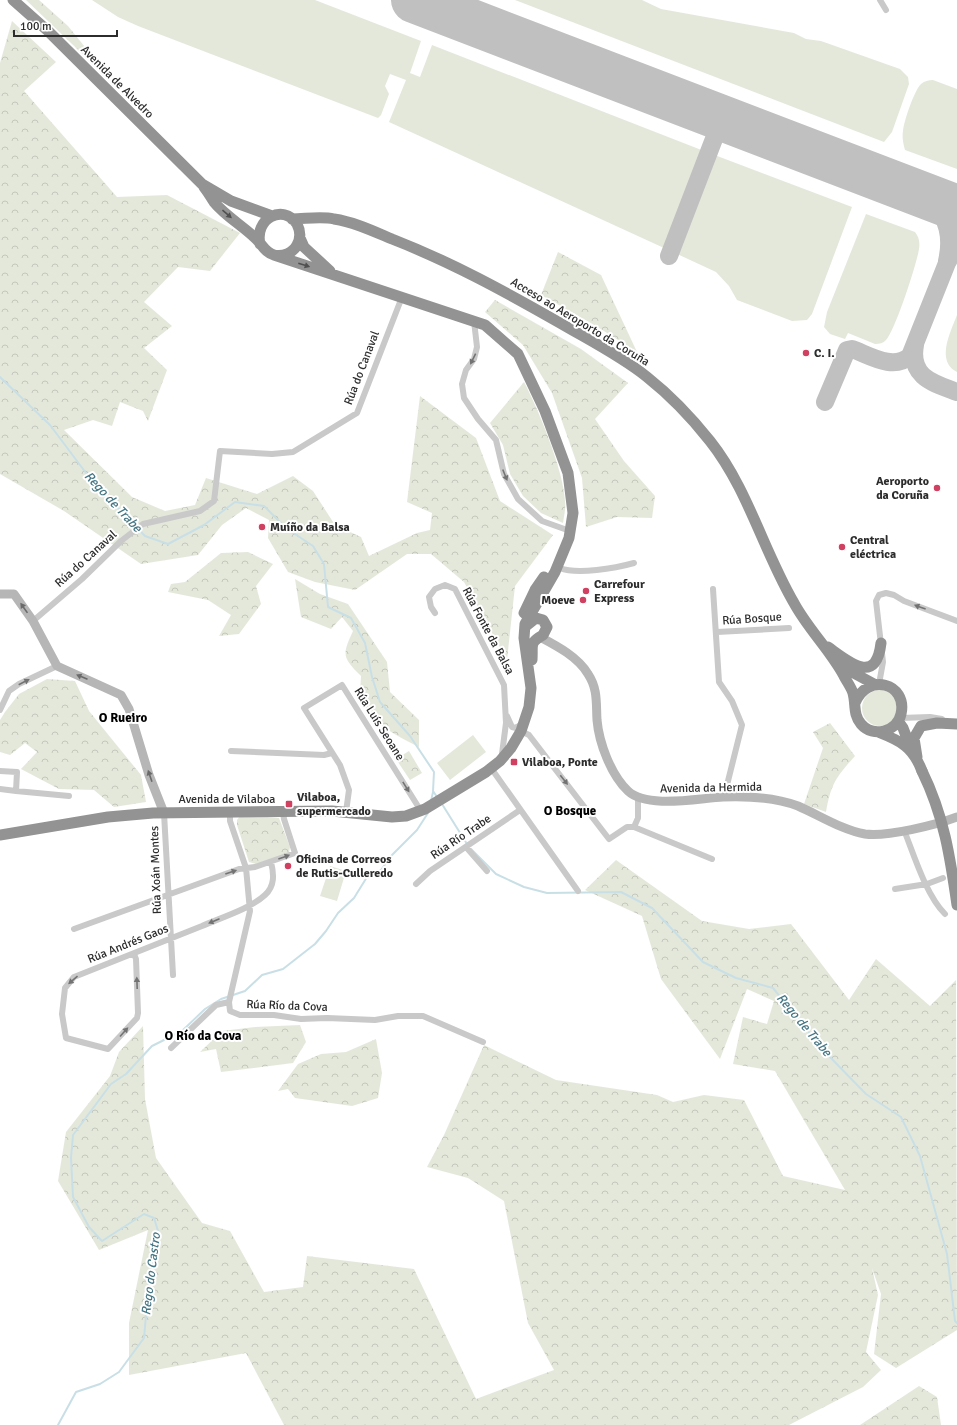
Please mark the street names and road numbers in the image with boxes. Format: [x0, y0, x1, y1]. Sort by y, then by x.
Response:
street label: Avenida de Alvedro [77, 42, 157, 122]
street label: Acceso ao Aeroporto da Coruña [508, 275, 652, 369]
street label: Rúa do Canaval [341, 328, 383, 407]
street label: Rúa do Canaval [52, 527, 120, 591]
street label: Rúa Fonte da Balsa [459, 585, 517, 677]
street label: Rúa Bosque [722, 609, 782, 629]
street label: Rúa Luís Seoane [351, 685, 407, 763]
street label: Avenida da Hermida [660, 780, 762, 796]
street label: Avenida de Vilaboa [179, 792, 275, 807]
street label: Rúa Río Trabe [428, 811, 494, 863]
street label: Rúa Xoán Montes [147, 826, 165, 914]
street label: Rúa Andrés Gaos [85, 921, 171, 967]
street label: Rúa Río da Cova [246, 997, 328, 1015]

